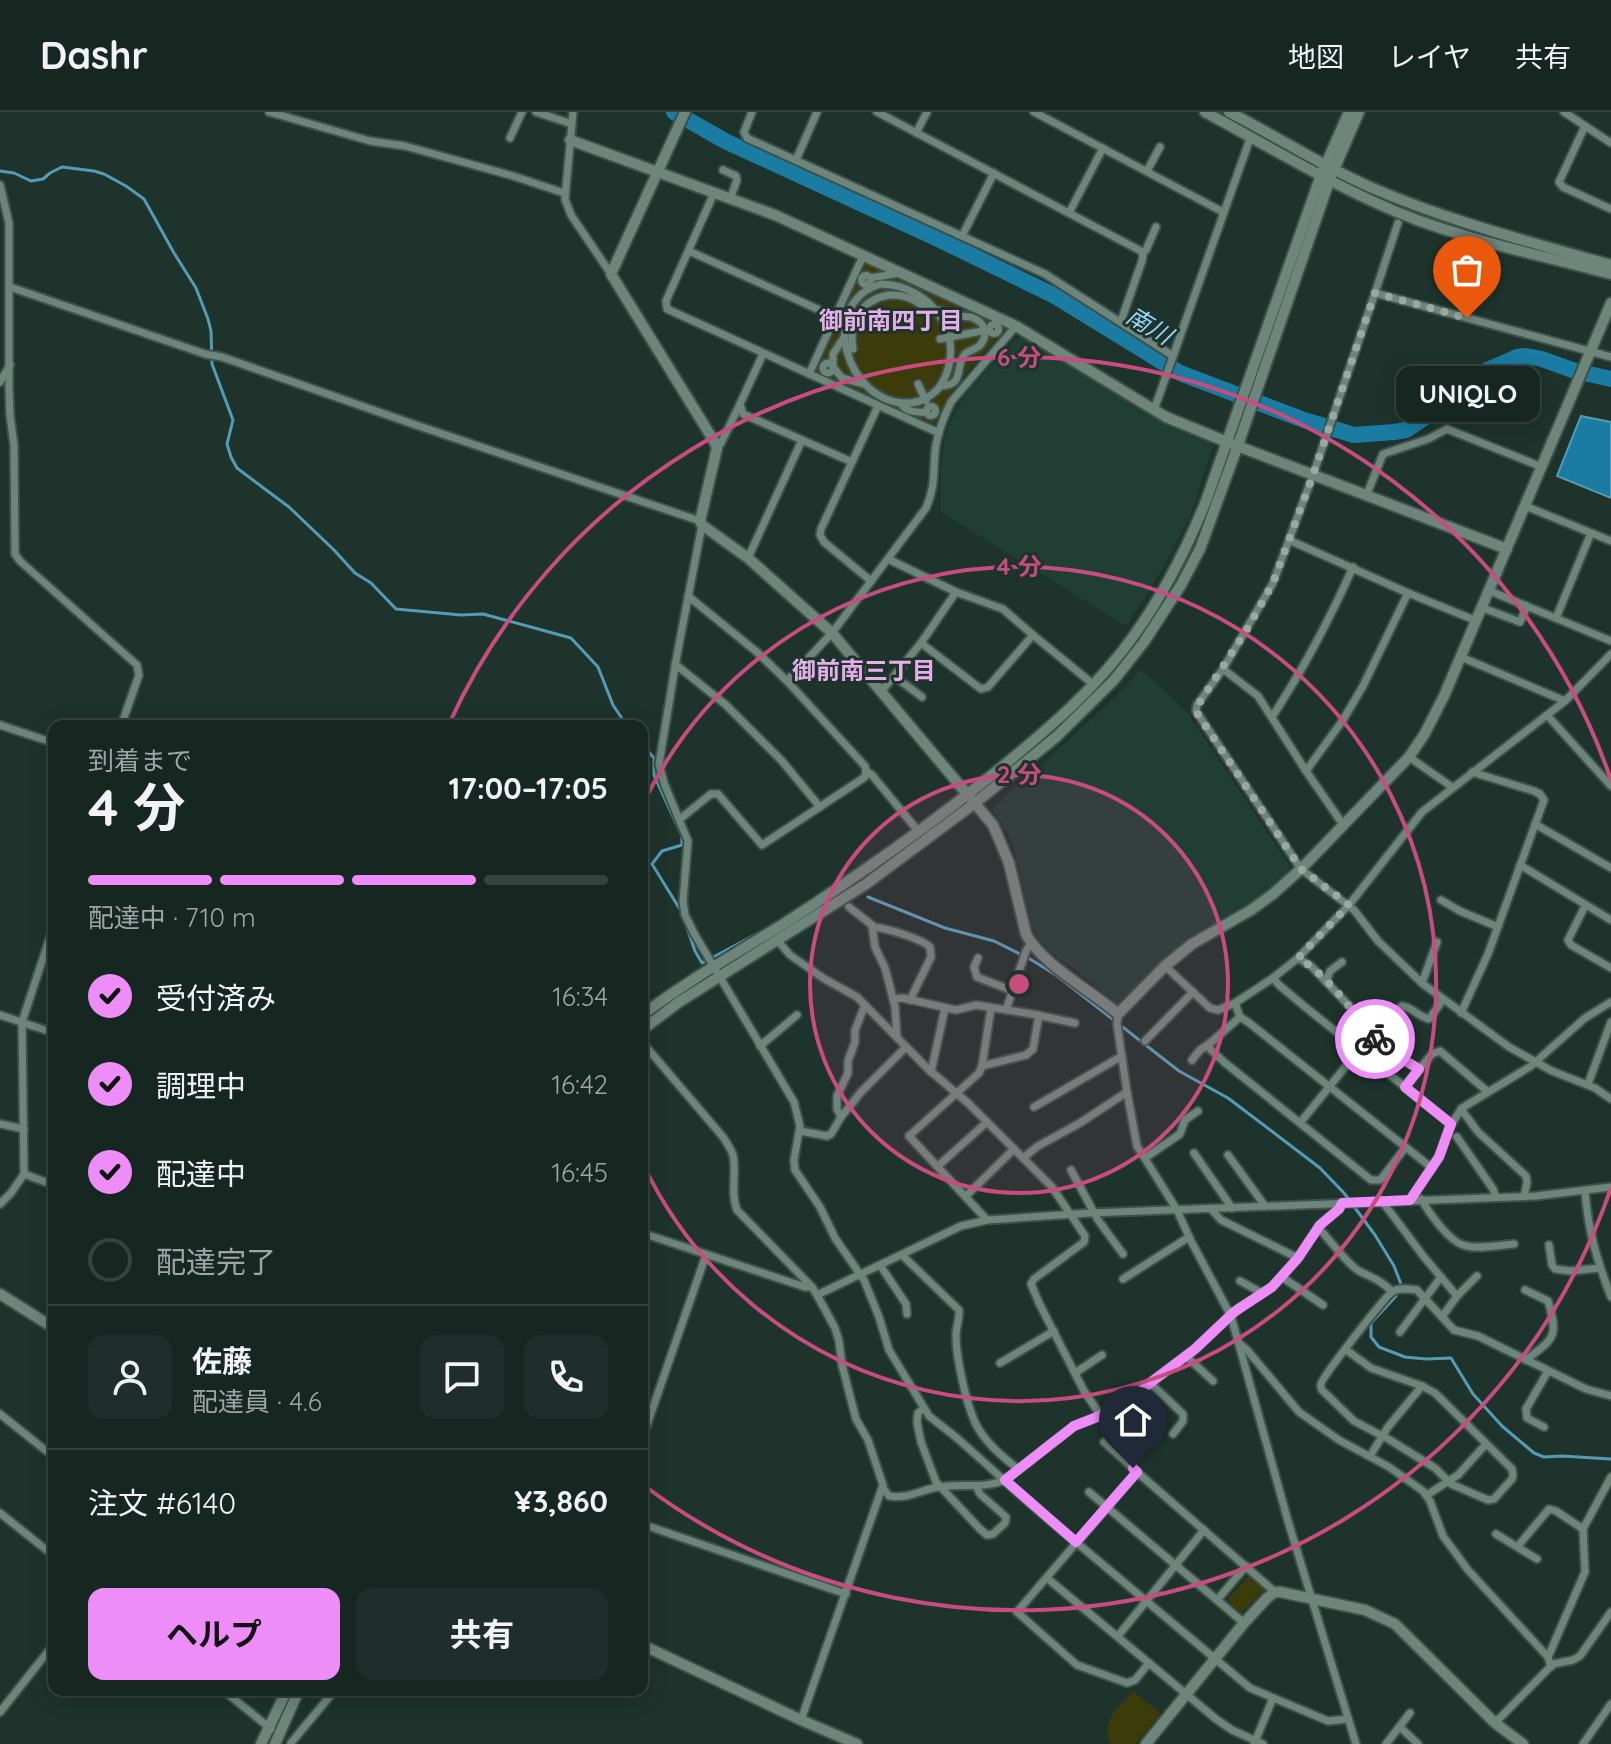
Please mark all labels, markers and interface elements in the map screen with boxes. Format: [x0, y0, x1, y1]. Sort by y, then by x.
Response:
text: Dashr [40, 31, 148, 79]
text: 地図 [1288, 39, 1344, 74]
text: レイヤ [1388, 39, 1471, 74]
text: 共有 [1515, 39, 1571, 74]
pin [1433, 236, 1501, 318]
icon: bag [1445, 248, 1489, 292]
water label: 南川 [1121, 300, 1180, 352]
district label: 御前南四丁目 [819, 305, 963, 335]
text: 6 分 [997, 342, 1041, 372]
callout: UNIQLO [1395, 366, 1539, 422]
text: UNIQLO [1419, 377, 1517, 410]
text: 4 分 [997, 551, 1041, 581]
district label: 御前南三丁目 [792, 655, 936, 685]
text: 到着まで [88, 744, 192, 777]
text: 2 分 [997, 759, 1041, 789]
text: 17:00–17:05 [449, 769, 608, 807]
text: 4 分 [88, 774, 185, 839]
text: 配達中 · 710 m [88, 901, 256, 934]
centre of rings [1005, 970, 1033, 998]
icon: check [88, 974, 132, 1018]
text: 受付済み [156, 979, 276, 1017]
text: 16:34 [552, 980, 608, 1013]
courier [1335, 999, 1415, 1079]
icon: bike [1353, 1017, 1397, 1061]
icon: check [88, 1062, 132, 1106]
text: 調理中 [156, 1067, 246, 1105]
text: 16:42 [551, 1068, 608, 1101]
icon: check [88, 1150, 132, 1194]
text: 配達中 [156, 1155, 246, 1193]
text: 16:45 [551, 1156, 608, 1189]
text: 配達完了 [156, 1243, 276, 1281]
button: person [88, 1335, 172, 1419]
button: chat [420, 1335, 504, 1419]
button: phone [524, 1335, 608, 1419]
text: 佐藤 [192, 1342, 252, 1380]
text: 配達員 · 4.6 [192, 1385, 322, 1418]
pin [1099, 1386, 1167, 1468]
icon: home [1111, 1398, 1155, 1442]
text: ¥3,860 [514, 1482, 608, 1520]
text: 注文 #6140 [88, 1484, 236, 1522]
button: ヘルプ [88, 1588, 340, 1680]
button: 共有 [356, 1588, 608, 1680]

